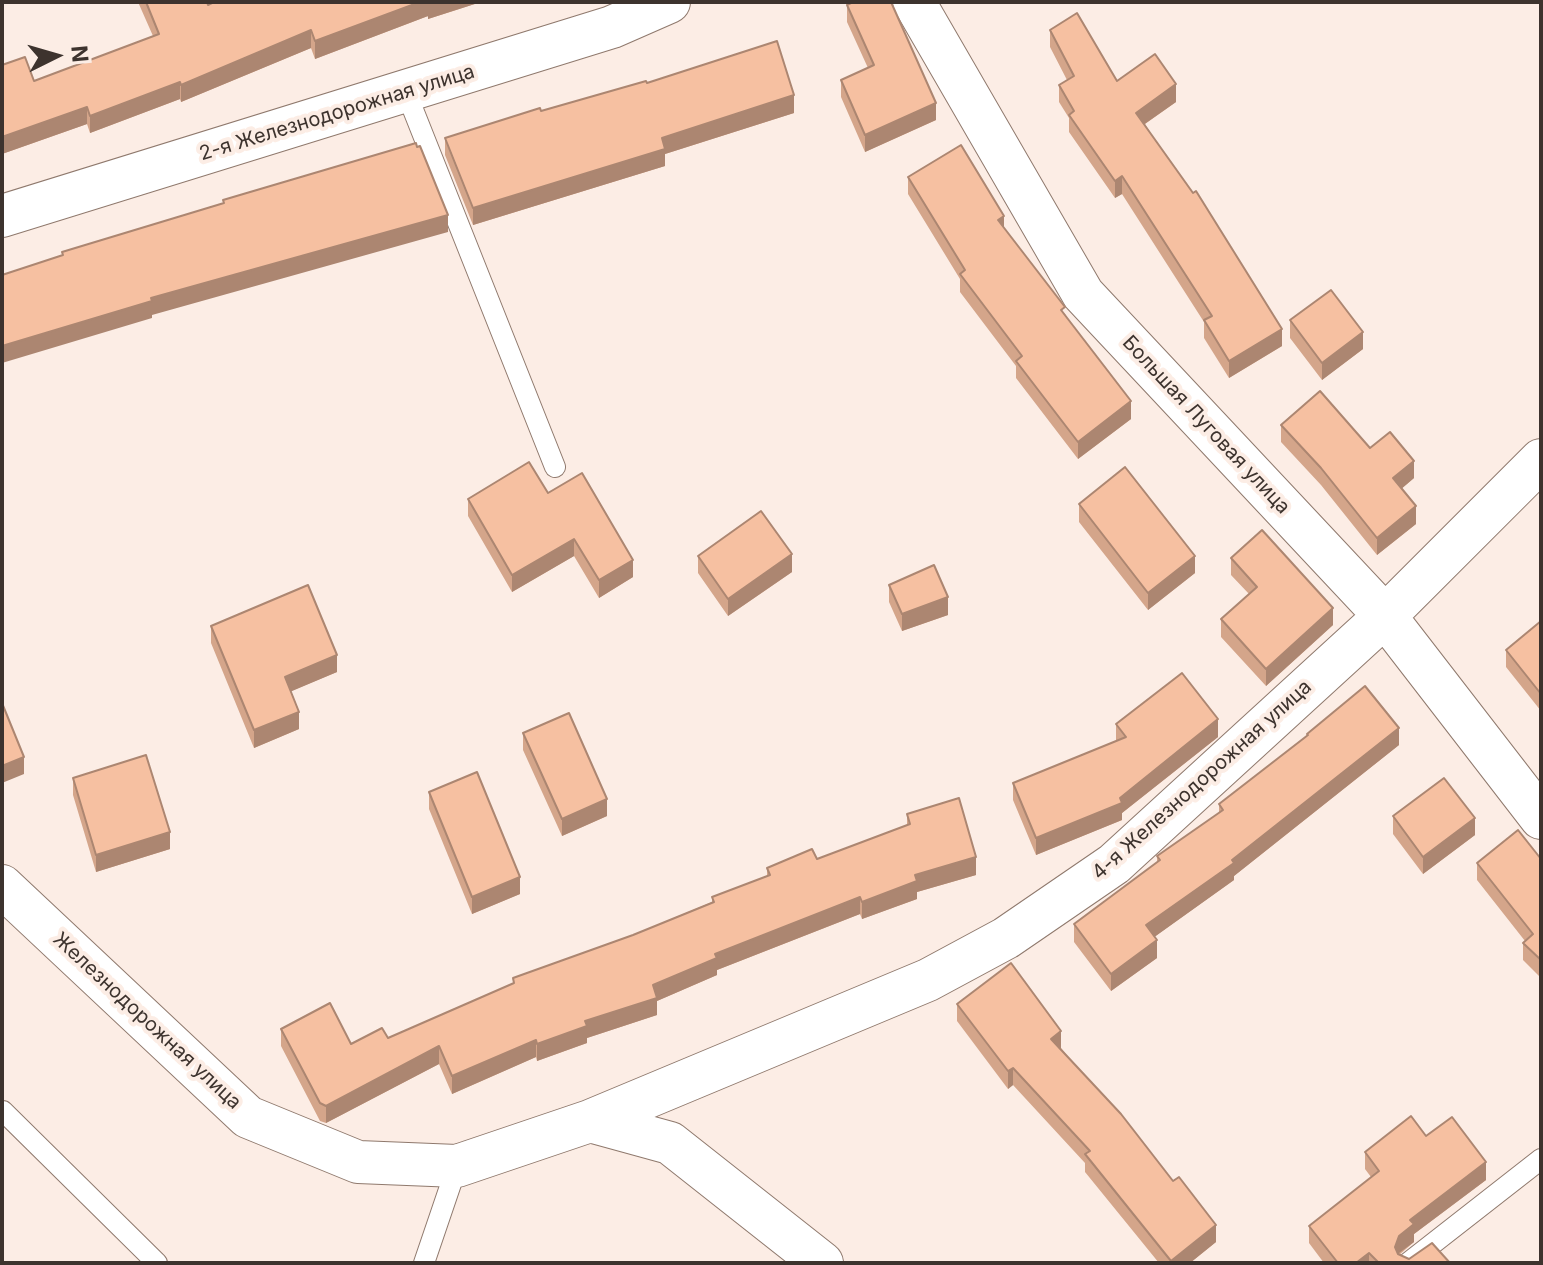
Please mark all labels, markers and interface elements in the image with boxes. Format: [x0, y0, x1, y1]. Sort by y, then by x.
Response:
north arrow [16, 16, 96, 96]
text: N [66, 44, 94, 63]
street label: 2-я Железнодорожная улица [197, 60, 477, 166]
street label: Большая Луговая улица [1117, 331, 1295, 519]
street label: 4-я Железнодорожная улица [1087, 675, 1317, 885]
street label: Железнодорожная улица [48, 928, 246, 1114]

